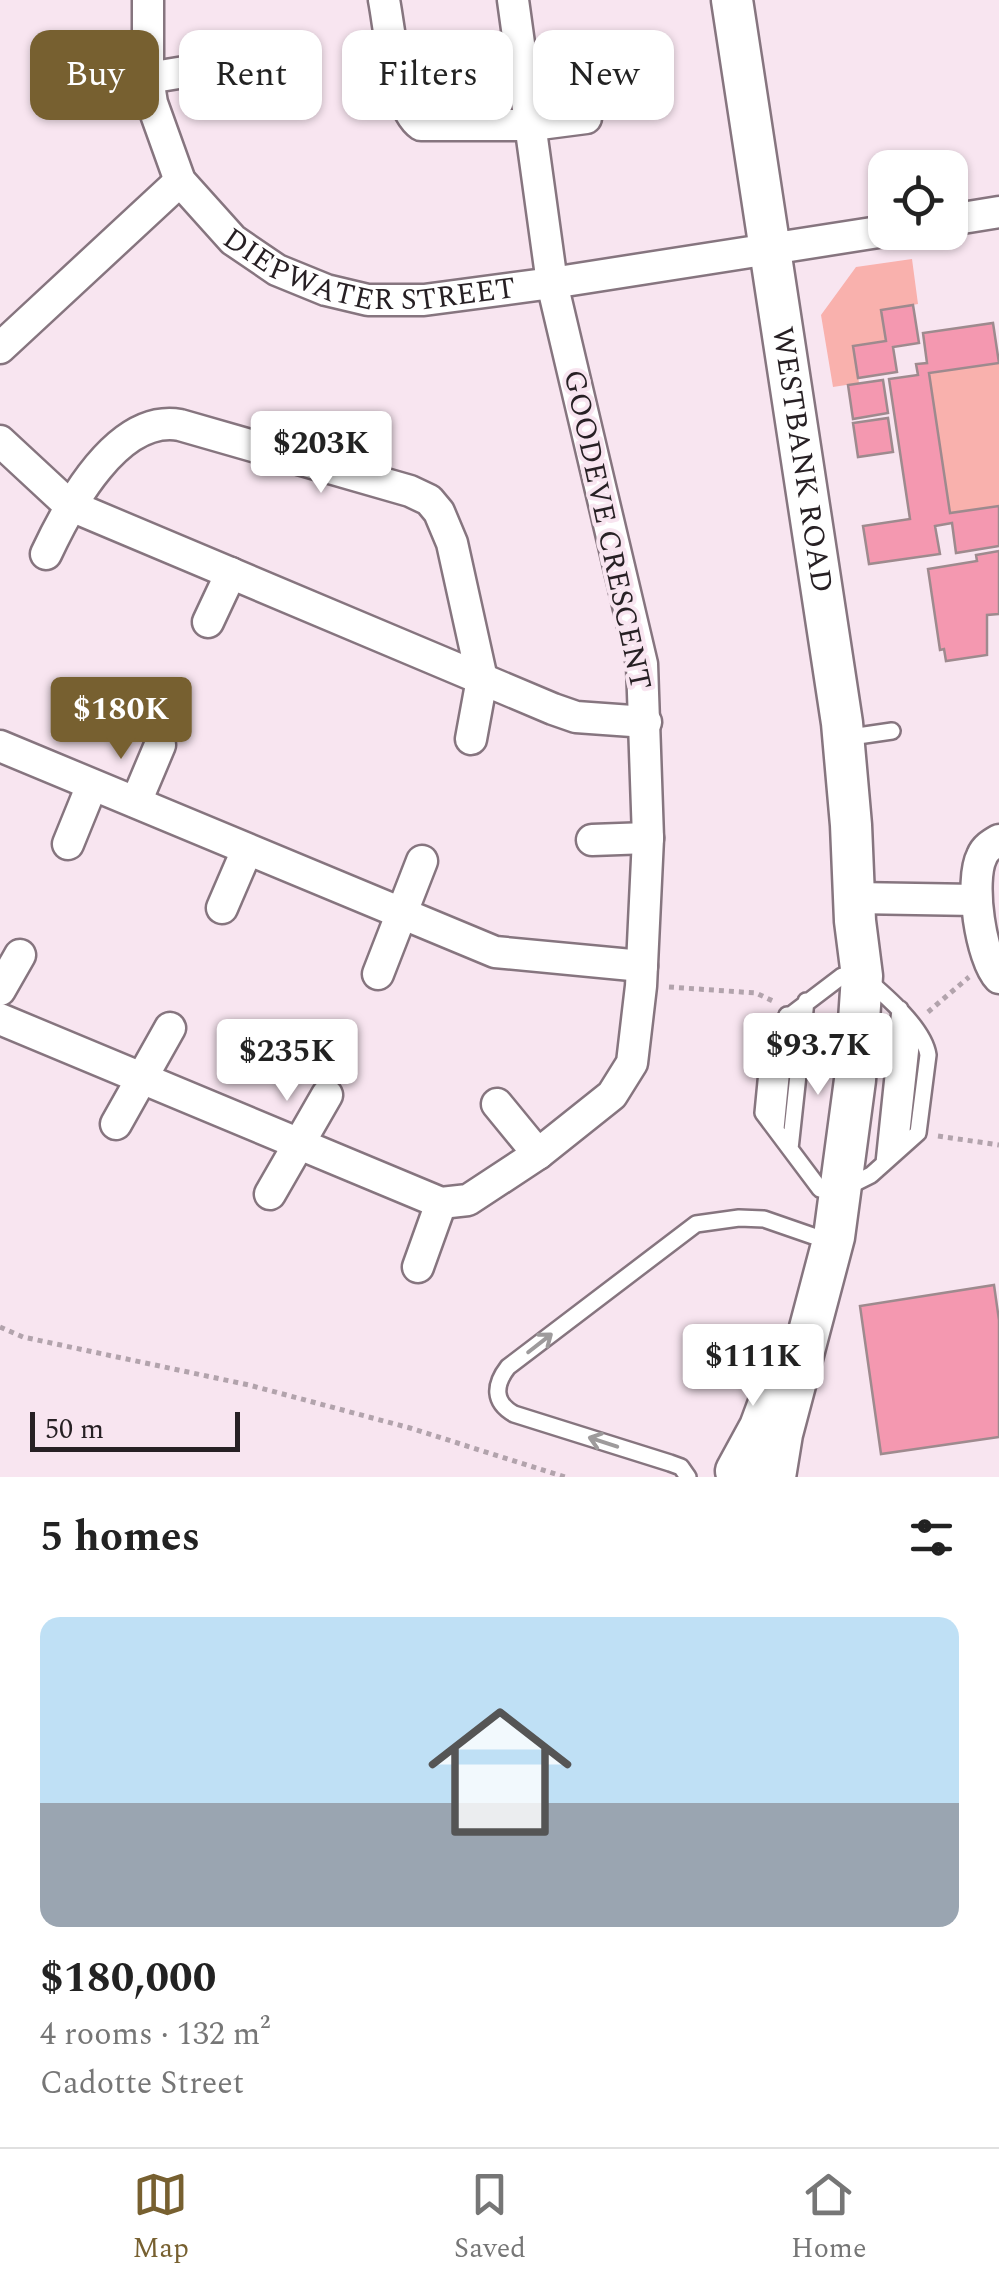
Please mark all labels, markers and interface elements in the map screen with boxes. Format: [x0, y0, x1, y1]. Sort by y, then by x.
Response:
chip: Buy [30, 30, 159, 120]
chip: Rent [179, 30, 322, 120]
chip: Filters [342, 30, 513, 120]
chip: New [533, 30, 674, 120]
map controls [868, 150, 968, 250]
button: locate [868, 150, 968, 250]
street label: DIEPWATER STREET [213, 216, 518, 324]
street label: WESTBANK ROAD [759, 324, 845, 596]
street label: GOODEVE CRESCENT [551, 366, 663, 694]
pin: $203K [251, 411, 391, 496]
text: $203K [273, 419, 369, 468]
pin: $180K [51, 677, 191, 762]
text: $180K [73, 685, 169, 734]
pin: $93.7K [737, 1013, 899, 1098]
pin: $235K [217, 1019, 357, 1104]
text: $93.7K [765, 1021, 871, 1070]
text: $235K [239, 1027, 335, 1076]
pin: $111K [683, 1324, 823, 1409]
one-way arrow [526, 1332, 553, 1353]
text: $111K [705, 1332, 801, 1381]
scale bar [30, 1407, 240, 1452]
text: 50 m [45, 1408, 104, 1451]
one-way arrow [588, 1432, 619, 1450]
text: 5 homes [40, 1506, 200, 1569]
icon: filters [904, 1510, 959, 1565]
icon: home [410, 1682, 590, 1862]
text: $180,000 [40, 1947, 216, 2010]
text: 4 rooms · 132 m² [40, 2010, 270, 2059]
text: Cadotte Street [40, 2059, 244, 2108]
tab: Map [133, 2167, 189, 2270]
tab: Saved [454, 2167, 526, 2270]
tab: Home [791, 2167, 866, 2270]

